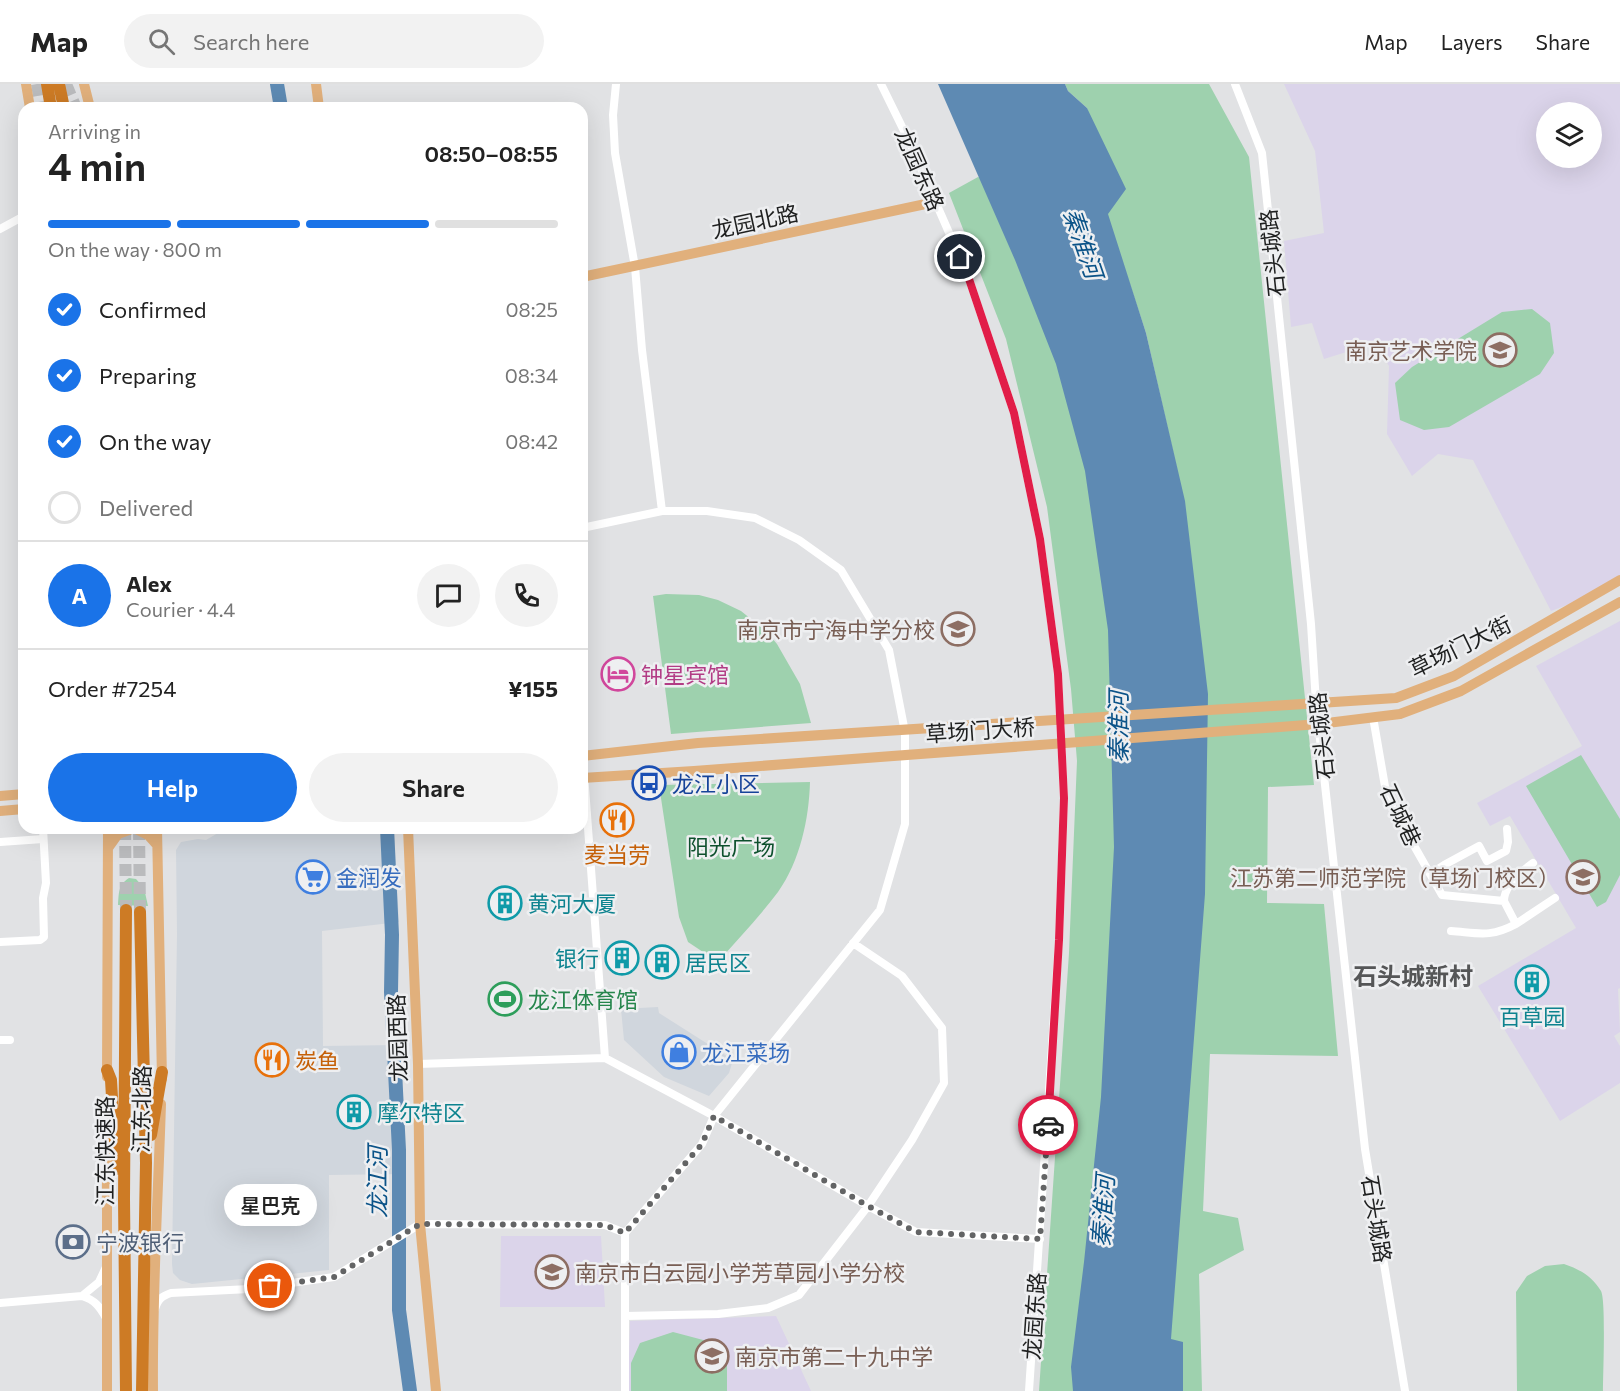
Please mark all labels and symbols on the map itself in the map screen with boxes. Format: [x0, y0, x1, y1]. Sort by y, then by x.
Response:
street label: 龙园东路 [890, 123, 950, 215]
street label: 龙园北路 [709, 199, 801, 243]
water label: 秦淮河 [1059, 204, 1111, 286]
street label: 石头城路 [1254, 208, 1290, 298]
pin [934, 231, 985, 282]
school or university icon: 南京艺术学院 [1482, 332, 1518, 368]
place label: 南京艺术学院 [1345, 337, 1477, 364]
street label: 草场门大街 [1405, 610, 1515, 682]
school or university icon: 南京市宁海中学分校 [940, 611, 976, 647]
place label: 南京市宁海中学分校 [737, 616, 935, 643]
hotel icon: 钟星宾馆 [600, 656, 636, 692]
place label: 钟星宾馆 [641, 661, 729, 688]
water label: 秦淮河 [1103, 687, 1132, 763]
street label: 石头城路 [1303, 691, 1339, 781]
street label: 草场门大桥 [924, 713, 1036, 747]
bus stop icon: 龙江小区 [631, 765, 667, 801]
place label: 龙江小区 [672, 770, 760, 797]
street label: 石城巷 [1375, 779, 1427, 851]
restaurant icon: 麦当劳 [599, 802, 635, 838]
park label: 阳光广场 [687, 833, 775, 860]
place label: 麦当劳 [584, 841, 650, 868]
supermarket icon: 金润发 [295, 859, 331, 895]
school or university icon: 江苏第二师范学院（草场门校区） [1565, 859, 1601, 895]
place label: 金润发 [336, 864, 402, 891]
place label: 江苏第二师范学院（草场门校区） [1230, 864, 1560, 891]
building icon: 黄河大厦 [487, 885, 523, 921]
place label: 黄河大厦 [528, 890, 616, 917]
building icon: 银行 [604, 940, 640, 976]
building icon: 居民区 [644, 944, 680, 980]
place label: 银行 [555, 945, 599, 972]
place label: 居民区 [685, 949, 751, 976]
district label: 石头城新村 [1353, 961, 1473, 990]
building icon: 百草园 [1514, 964, 1550, 1000]
sports icon: 龙江体育馆 [487, 981, 523, 1017]
place label: 龙江体育馆 [528, 986, 638, 1013]
street label: 龙园西路 [382, 994, 412, 1082]
place label: 百草园 [1499, 1003, 1565, 1030]
shop icon: 龙江菜场 [661, 1034, 697, 1070]
place label: 龙江菜场 [702, 1039, 790, 1066]
restaurant icon: 炭鱼 [254, 1042, 290, 1078]
place label: 炭鱼 [295, 1047, 339, 1074]
street label: 江东北路 [127, 1065, 155, 1153]
building icon: 摩尔特区 [336, 1094, 372, 1130]
courier [1018, 1095, 1078, 1155]
street label: 江东快速路 [91, 1096, 118, 1206]
place label: 摩尔特区 [377, 1099, 465, 1126]
water label: 龙江河 [362, 1142, 391, 1218]
water label: 秦淮河 [1085, 1170, 1119, 1248]
street label: 石头城路 [1357, 1173, 1397, 1265]
callout: 星巴克 [224, 1184, 316, 1226]
bank icon: 宁波银行 [55, 1224, 91, 1260]
place label: 宁波银行 [96, 1229, 184, 1256]
school or university icon: 南京市白云园小学芳草园小学分校 [534, 1254, 570, 1290]
place label: 南京市白云园小学芳草园小学分校 [575, 1259, 905, 1286]
pin [244, 1260, 295, 1311]
street label: 龙园东路 [1017, 1271, 1051, 1361]
school or university icon: 南京市第二十九中学 [694, 1338, 730, 1374]
place label: 南京市第二十九中学 [735, 1343, 933, 1370]

